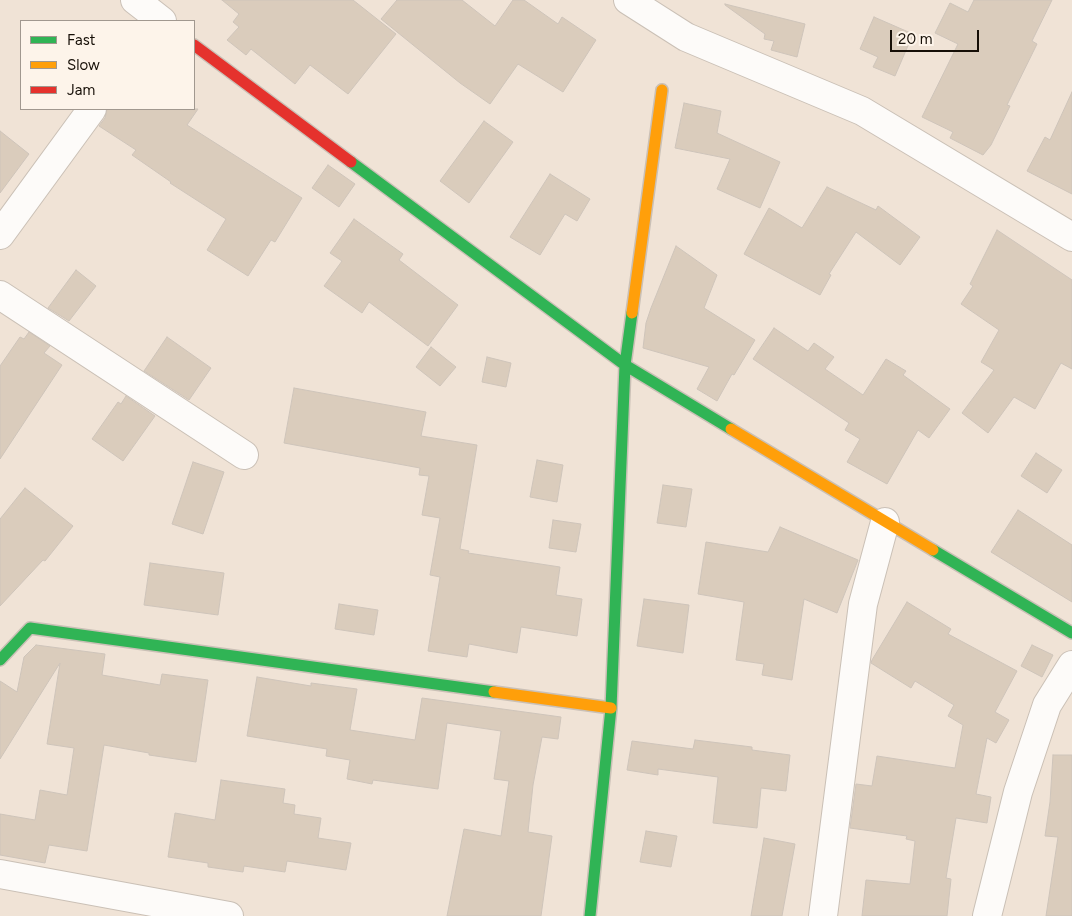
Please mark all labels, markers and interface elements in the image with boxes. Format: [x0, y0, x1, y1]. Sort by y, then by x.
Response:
legend [20, 20, 195, 110]
scale bar [892, 20, 981, 52]
text: 20 m [898, 30, 932, 48]
text: Fast [67, 31, 95, 49]
text: Slow [67, 56, 100, 74]
text: Jam [67, 81, 95, 99]

